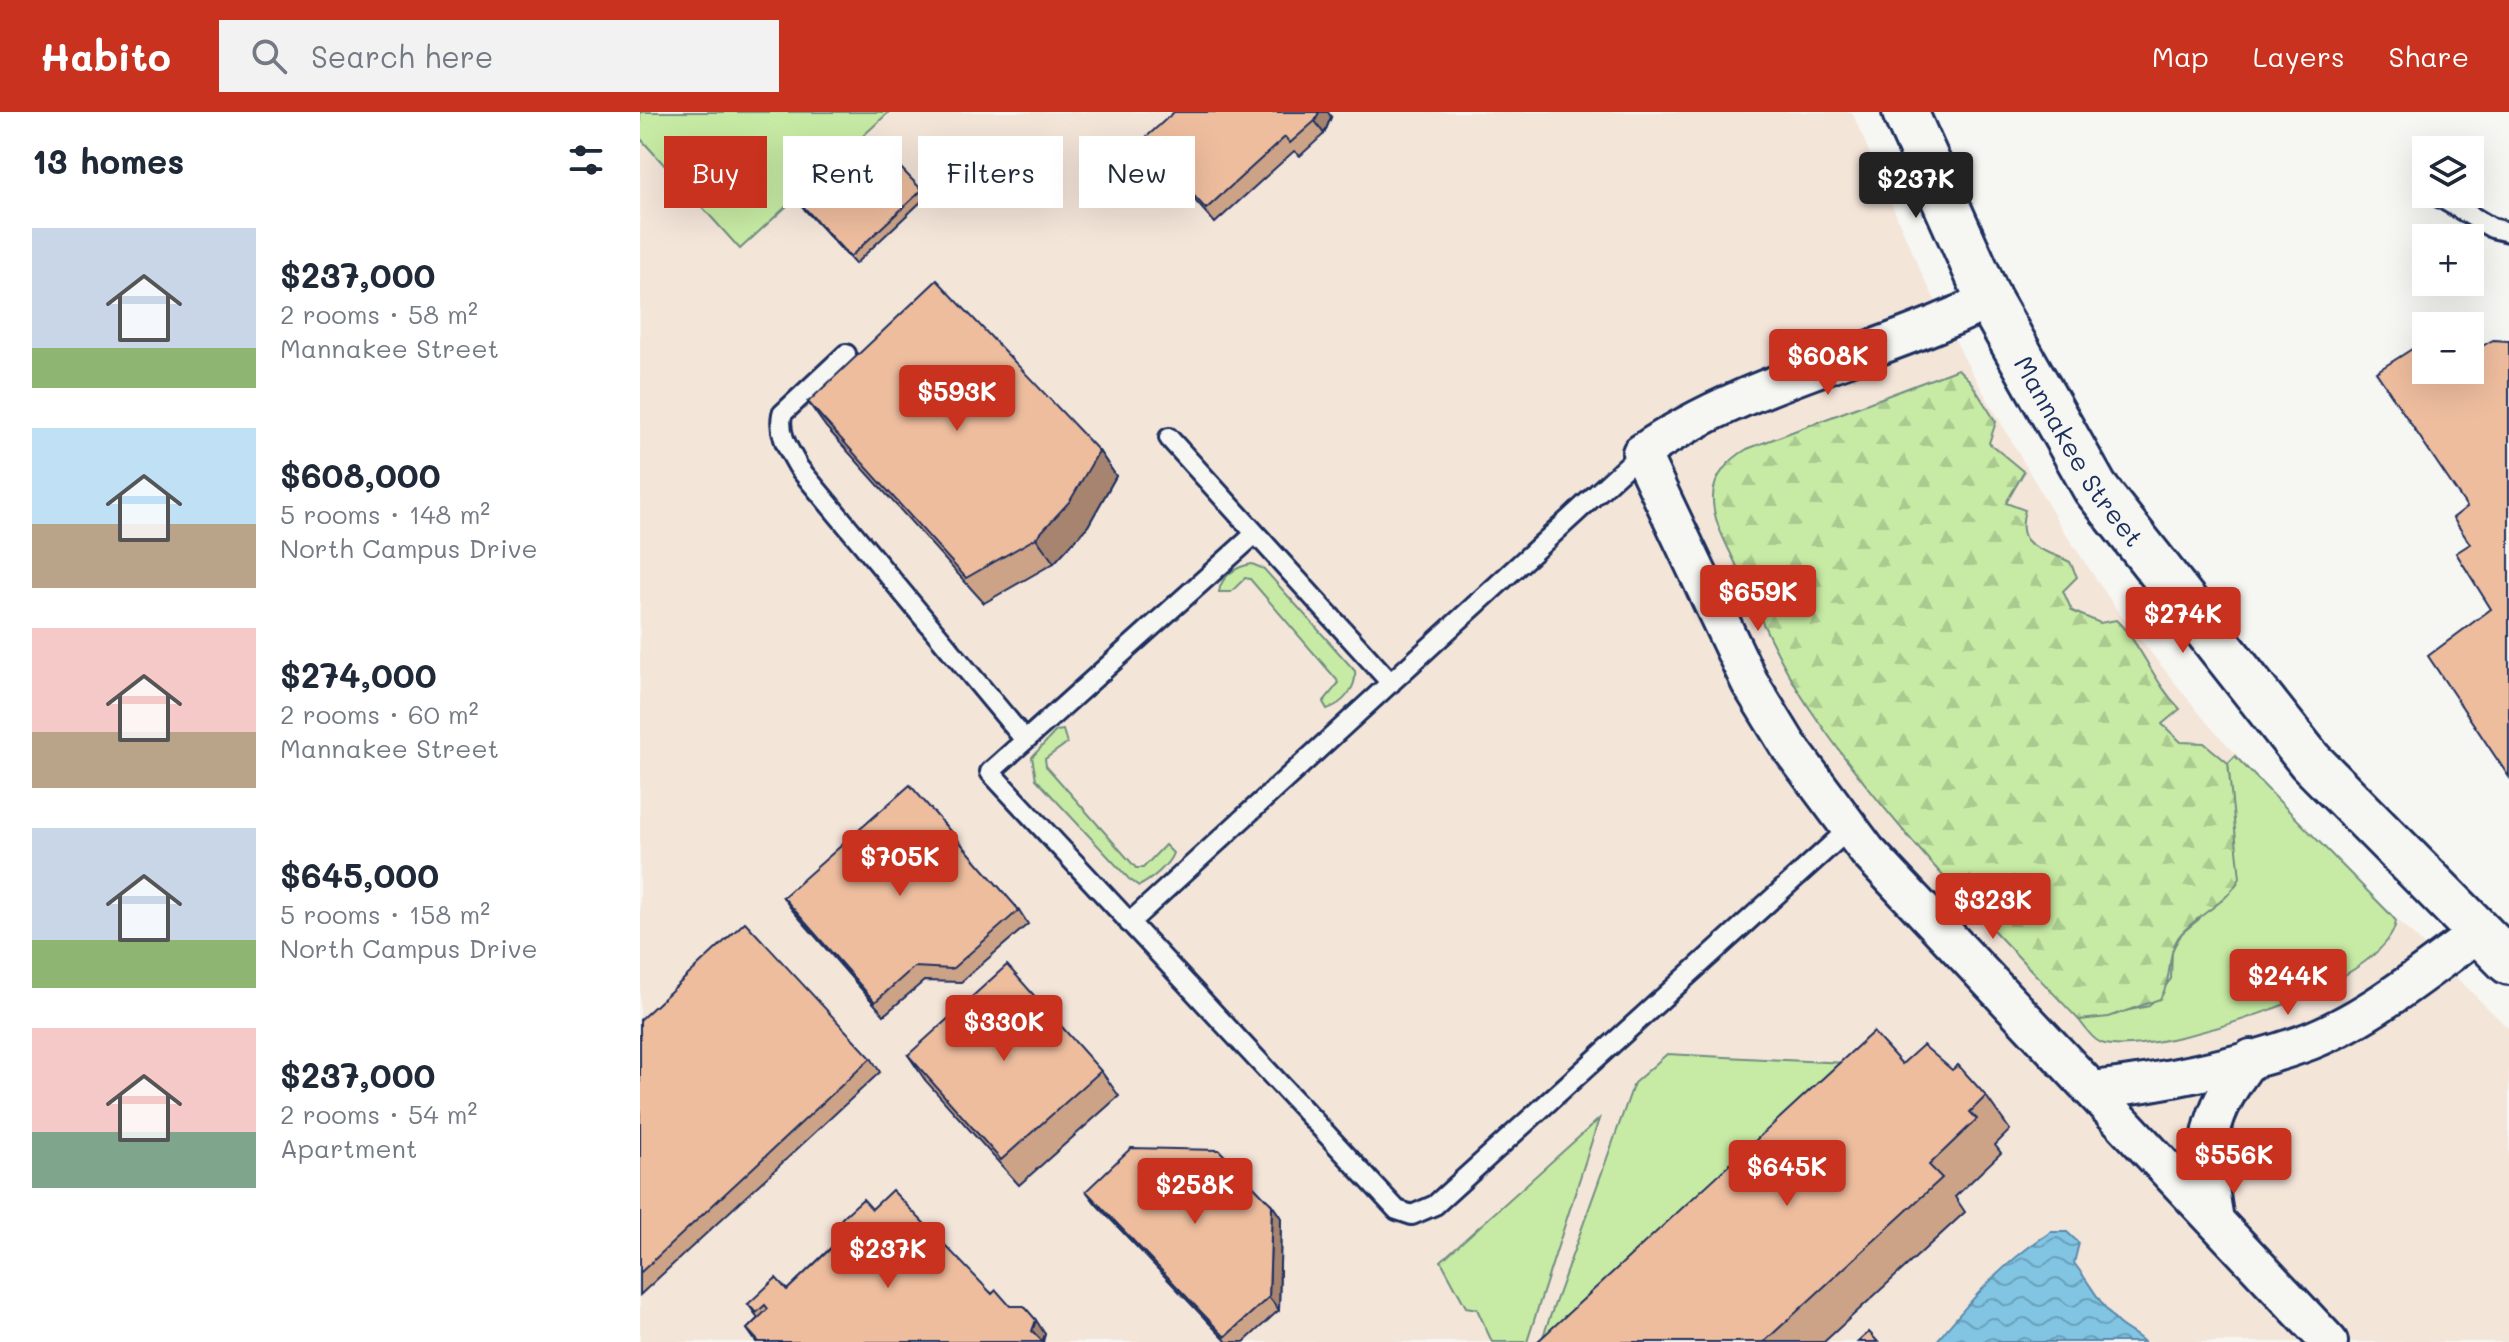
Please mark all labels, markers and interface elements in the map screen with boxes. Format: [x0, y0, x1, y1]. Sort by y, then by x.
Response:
search box [219, 20, 779, 92]
text: Habito [40, 31, 171, 81]
icon: search [247, 34, 291, 78]
text: Search here [311, 36, 493, 76]
text: Map [2152, 38, 2209, 74]
text: Layers [2253, 38, 2345, 74]
text: Share [2389, 38, 2469, 74]
chip: Buy [664, 136, 767, 208]
chip: Rent [783, 136, 902, 208]
chip: Filters [918, 136, 1063, 208]
chip: New [1079, 136, 1195, 208]
map controls [2412, 136, 2484, 384]
button: layers [2412, 136, 2484, 208]
text: 13 homes [32, 138, 185, 183]
icon: filters [564, 138, 608, 182]
pin: $237K [1860, 152, 1972, 220]
text: $237K [1877, 161, 1955, 195]
button: + [2412, 224, 2484, 296]
text: $237,000 [280, 252, 435, 297]
icon: home [96, 260, 192, 356]
text: 2 rooms · 58 m² [280, 297, 478, 331]
button: − [2412, 312, 2484, 384]
pin: $608K [1772, 329, 1884, 397]
text: Mannakee Street [280, 331, 499, 365]
text: $608K [1787, 338, 1869, 372]
street label: Mannakee Street [2007, 350, 2152, 553]
pin: $593K [901, 365, 1013, 433]
text: $593K [917, 374, 997, 408]
text: $608,000 [280, 452, 441, 497]
icon: home [96, 460, 192, 556]
text: 5 rooms · 148 m² [280, 497, 490, 531]
text: North Campus Drive [280, 531, 538, 565]
pin: $659K [1702, 565, 1814, 633]
text: $659K [1718, 574, 1798, 608]
pin: $274K [2127, 587, 2239, 655]
text: $274K [2144, 596, 2222, 630]
text: $274,000 [280, 652, 437, 697]
icon: home [96, 660, 192, 756]
text: 2 rooms · 60 m² [280, 697, 479, 731]
text: Mannakee Street [280, 731, 499, 765]
pin: $705K [844, 830, 956, 898]
text: $705K [860, 839, 940, 873]
text: $645,000 [280, 852, 439, 897]
icon: home [96, 860, 192, 956]
pin: $323K [1937, 873, 2049, 941]
text: $323K [1954, 882, 2032, 916]
text: 5 rooms · 158 m² [280, 897, 490, 931]
text: North Campus Drive [280, 931, 538, 965]
pin: $244K [2232, 949, 2344, 1017]
text: $244K [2248, 958, 2328, 992]
pin: $330K [948, 995, 1060, 1063]
text: $330K [963, 1004, 1045, 1038]
text: $237,000 [280, 1052, 435, 1097]
icon: home [96, 1060, 192, 1156]
text: 2 rooms · 54 m² [280, 1097, 477, 1131]
pin: $556K [2178, 1128, 2290, 1196]
text: Apartment [280, 1131, 417, 1165]
text: $556K [2194, 1137, 2274, 1171]
pin: $645K [1731, 1140, 1843, 1208]
text: $645K [1747, 1149, 1827, 1183]
pin: $258K [1139, 1158, 1251, 1226]
text: $258K [1155, 1167, 1235, 1201]
pin: $237K [832, 1222, 944, 1290]
text: $237K [849, 1231, 927, 1265]

